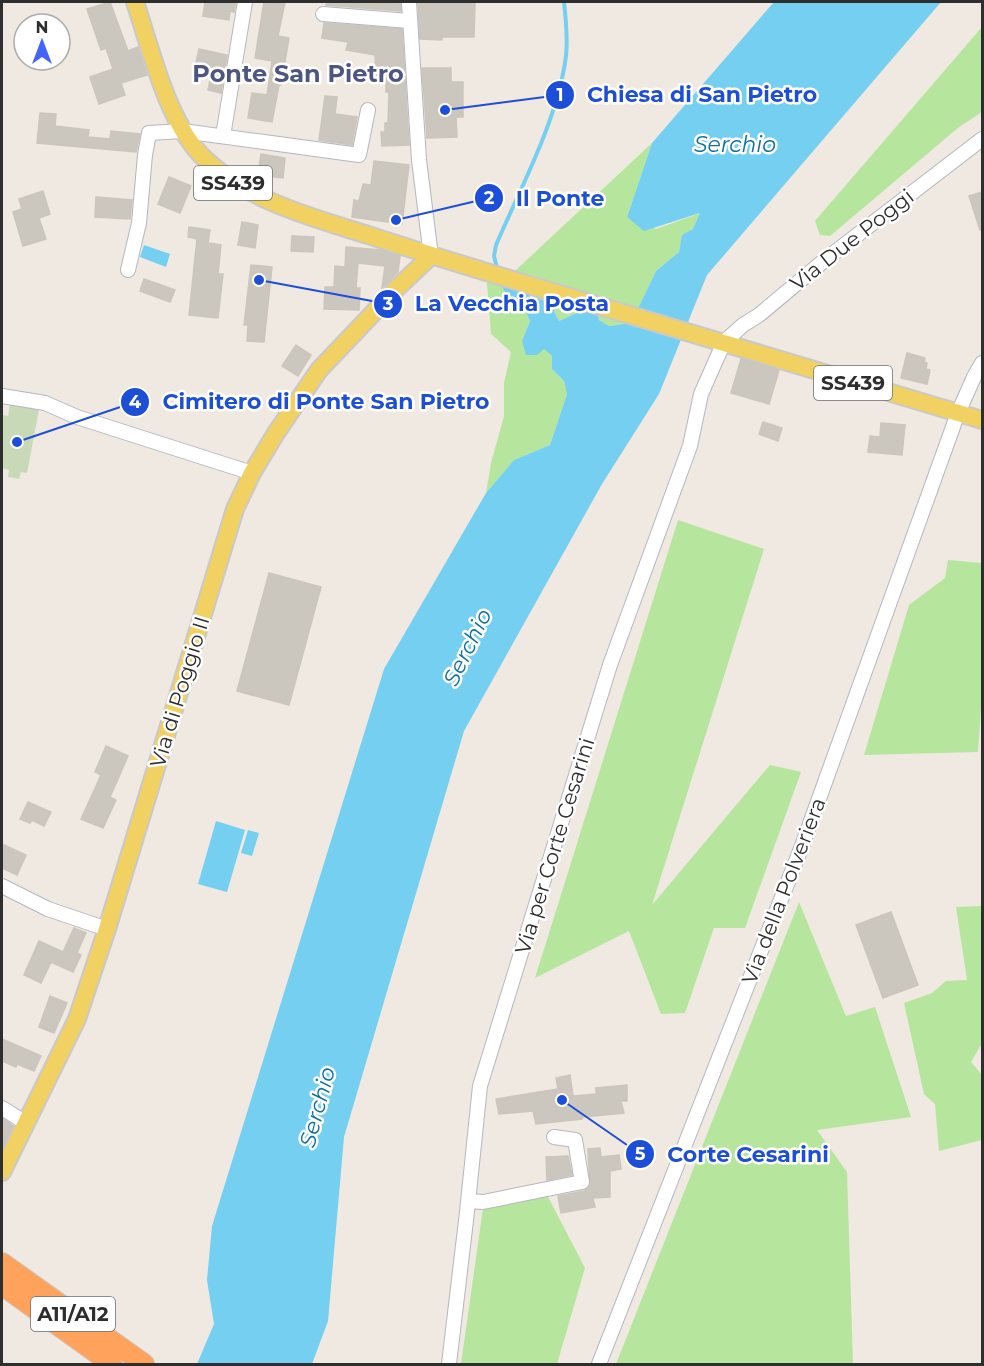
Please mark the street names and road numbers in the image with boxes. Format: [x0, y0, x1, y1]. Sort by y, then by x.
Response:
road number: SS439 [194, 166, 272, 200]
street label: Via Due Poggi [785, 184, 918, 296]
road number: SS439 [814, 366, 892, 400]
street label: Via di Poggio II [145, 613, 214, 771]
street label: Via per Corte Cesarini [510, 735, 599, 957]
street label: Via della Polveriera [736, 794, 831, 988]
road number: A11/A12 [31, 1297, 115, 1331]

